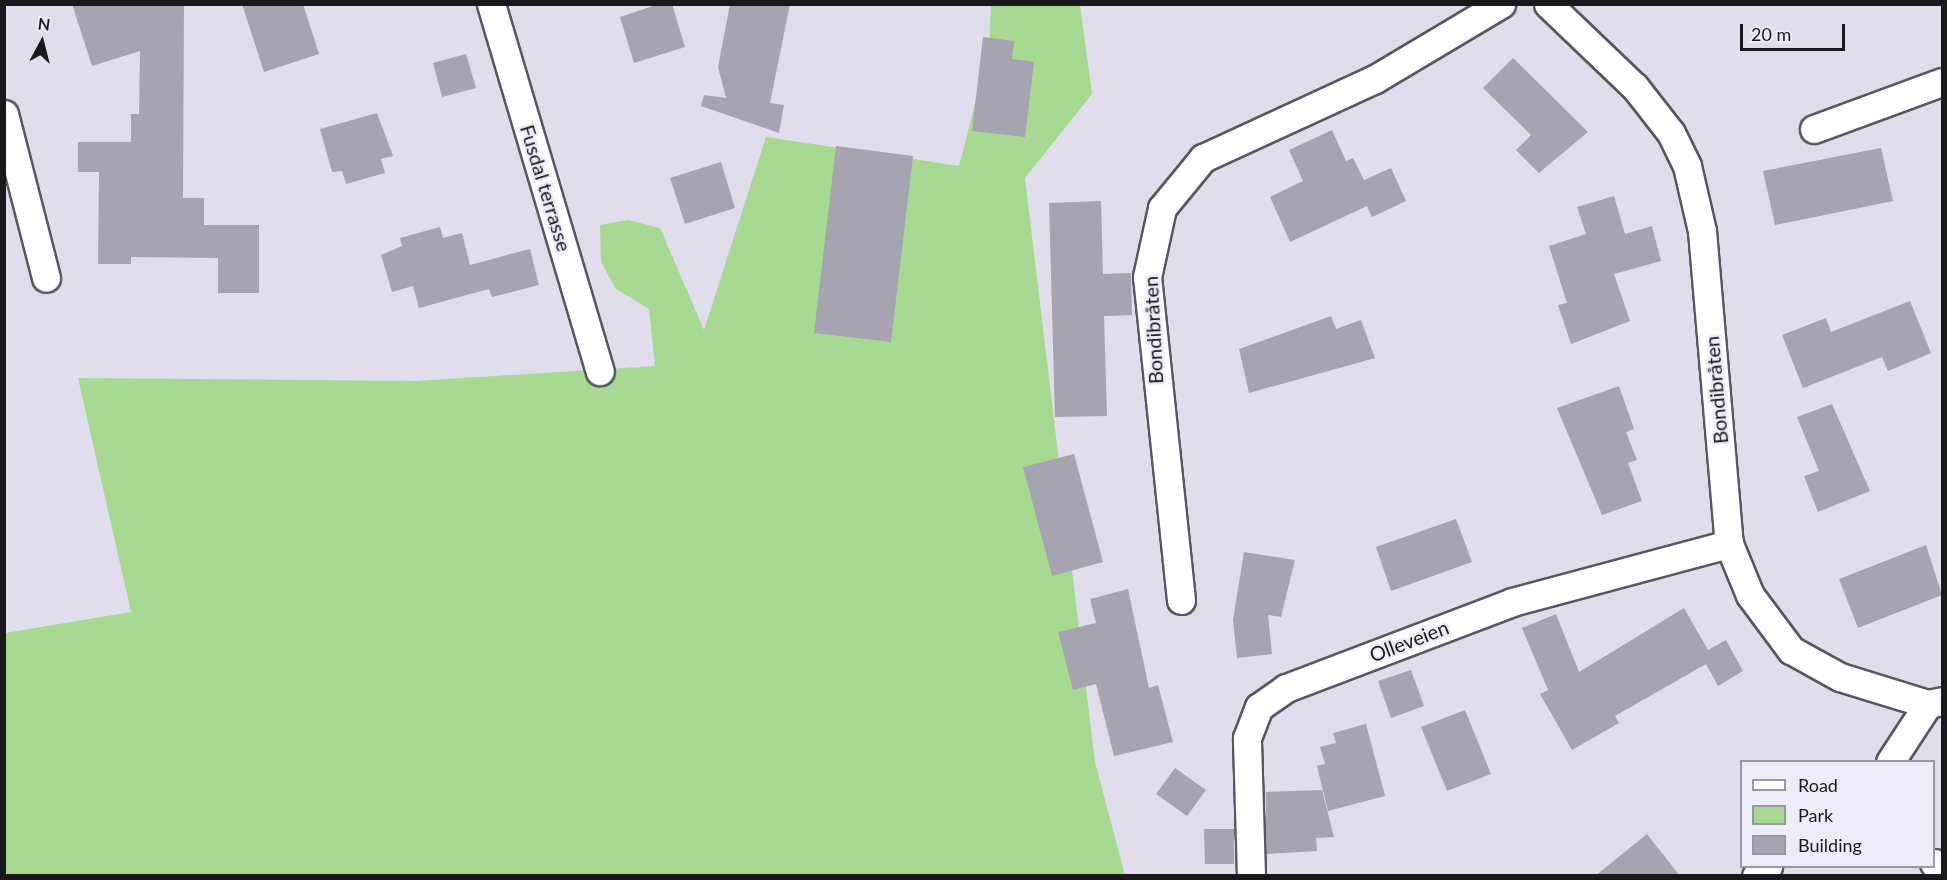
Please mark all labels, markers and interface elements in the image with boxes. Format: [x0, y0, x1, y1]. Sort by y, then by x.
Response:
north arrow [12, 12, 72, 72]
scale bar [1743, 12, 1848, 50]
text: N [37, 13, 52, 34]
text: 20 m [1751, 23, 1791, 45]
street label: Fusdal terrasse [515, 122, 577, 254]
street label: Bondibråten [1138, 275, 1168, 385]
street label: Bondibråten [1699, 335, 1733, 445]
street label: Olleveien [1366, 615, 1452, 667]
legend [1740, 760, 1935, 868]
text: Road [1798, 774, 1838, 796]
text: Park [1798, 804, 1833, 826]
text: Building [1798, 834, 1862, 856]

